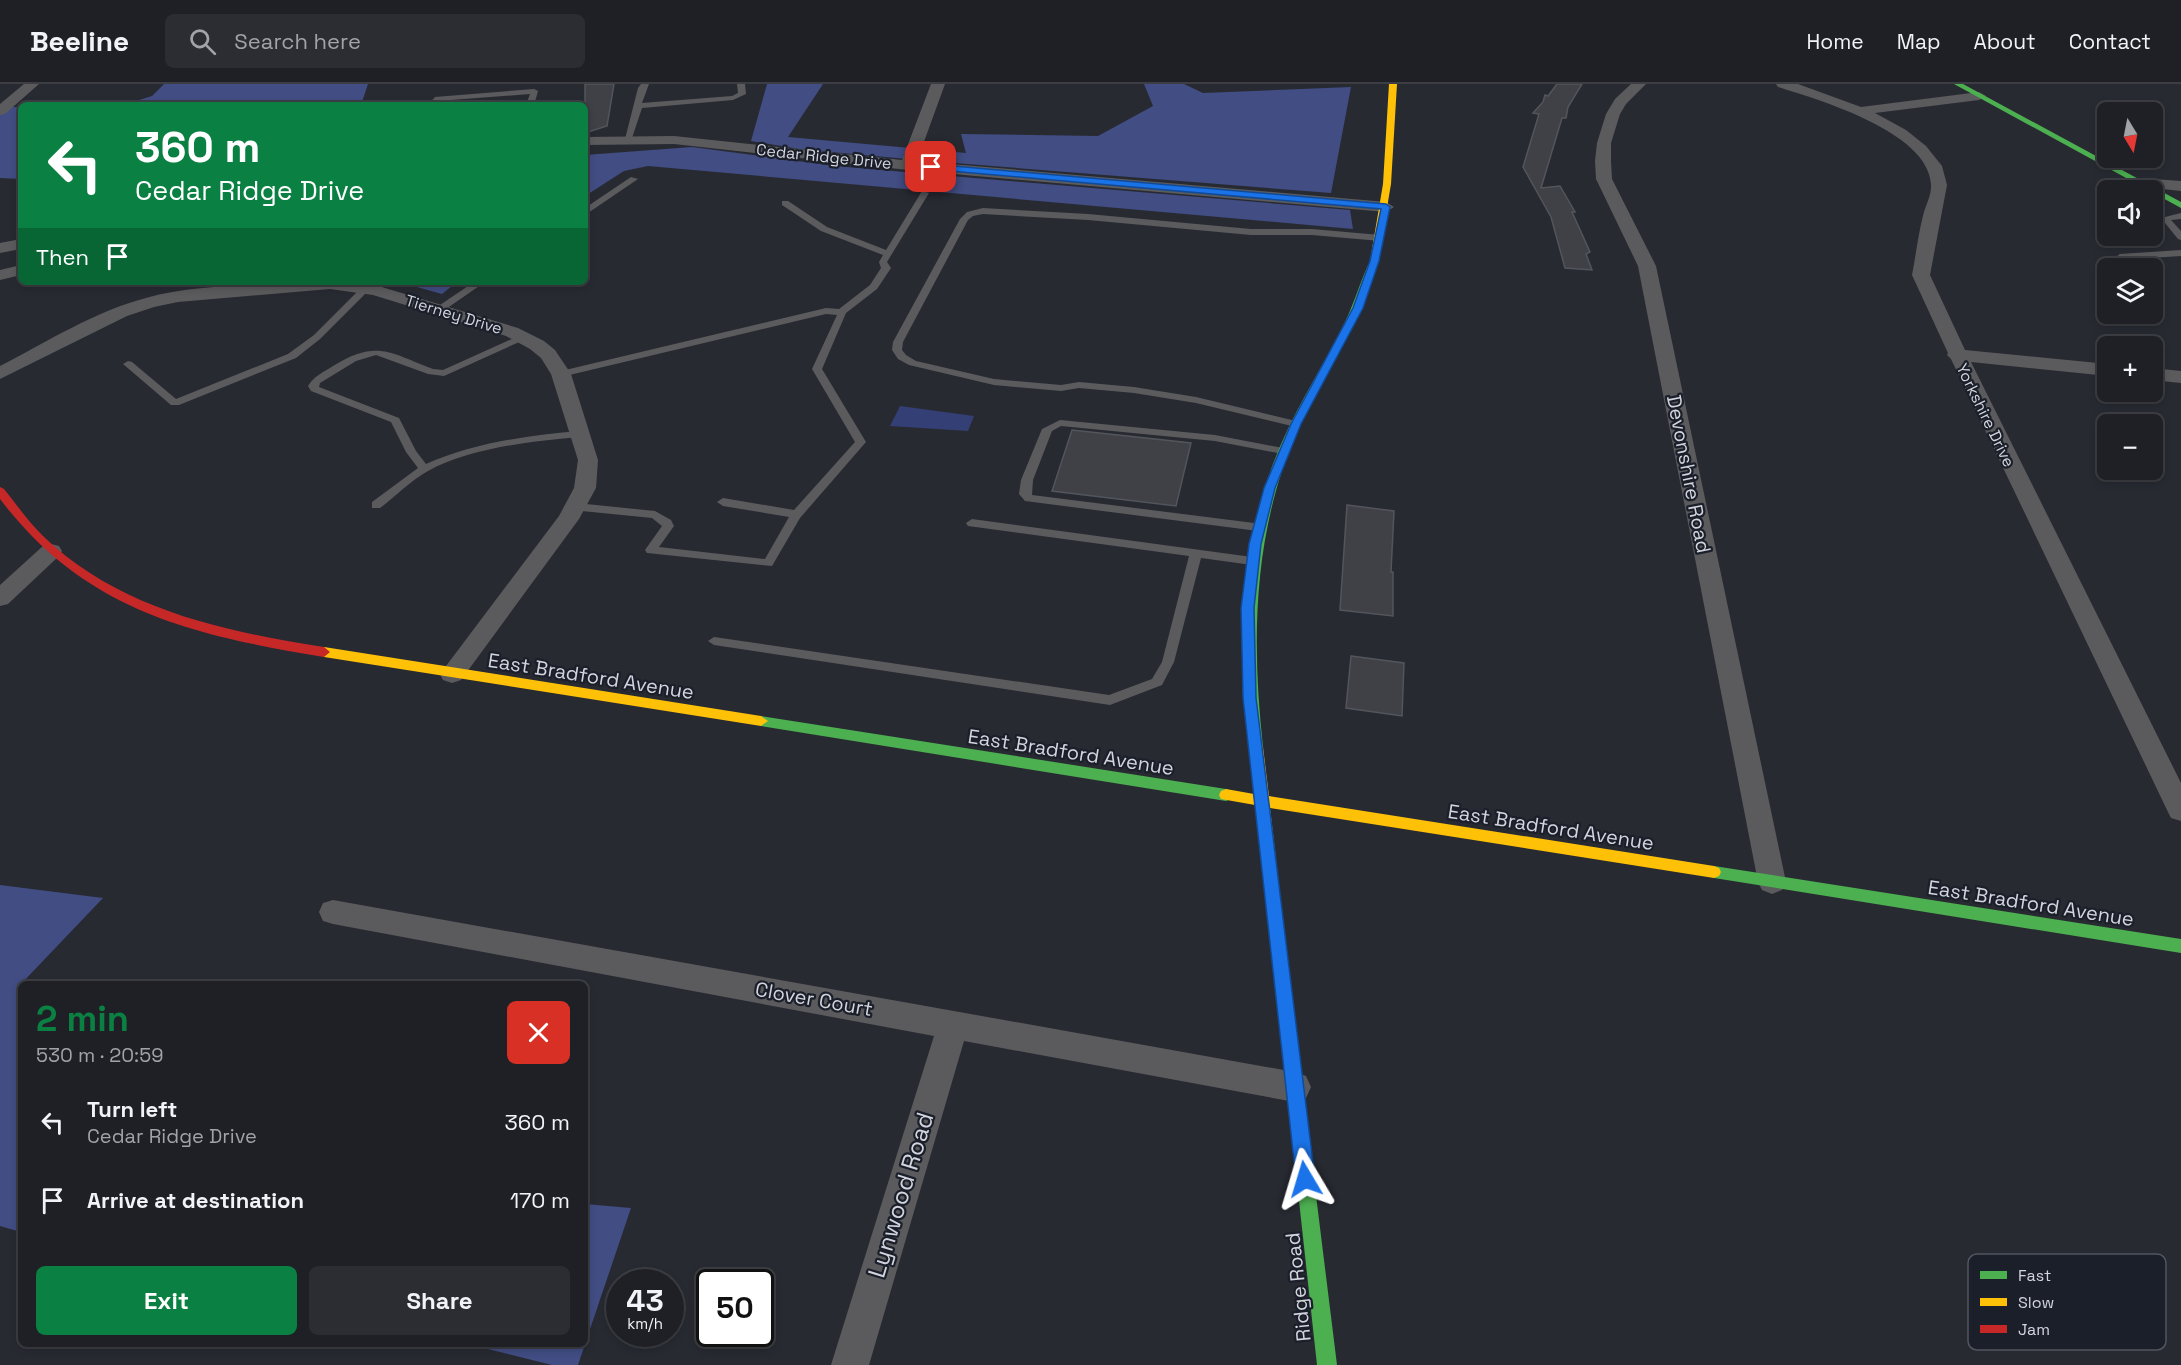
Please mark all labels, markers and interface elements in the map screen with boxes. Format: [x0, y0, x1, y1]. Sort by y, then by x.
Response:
search box [165, 14, 585, 68]
text: Beeline [30, 23, 129, 59]
icon: search [186, 25, 219, 58]
text: Search here [234, 27, 361, 55]
text: Home [1806, 28, 1864, 55]
text: Map [1897, 28, 1941, 55]
text: About [1974, 28, 2036, 55]
text: Contact [2069, 28, 2151, 55]
north arrow [2097, 102, 2163, 168]
map controls [2097, 102, 2163, 480]
text: 360 m [135, 121, 260, 174]
icon: left [36, 126, 114, 204]
street label: Cedar Ridge Drive [755, 139, 893, 174]
pin [905, 141, 956, 192]
icon: arrive [914, 150, 947, 183]
text: Cedar Ridge Drive [135, 173, 364, 208]
button: sound [2097, 180, 2163, 246]
icon: arrive [101, 240, 134, 273]
text: Then [36, 243, 89, 271]
button: layers [2097, 258, 2163, 324]
street label: Tierney Drive [403, 290, 505, 339]
button: + [2097, 336, 2163, 402]
street label: Yorkshire Drive [1951, 360, 2020, 470]
street label: Devonshire Road [1661, 393, 1717, 555]
button: − [2097, 414, 2163, 480]
street label: East Bradford Avenue [486, 647, 696, 705]
street label: East Bradford Avenue [966, 723, 1176, 781]
street label: East Bradford Avenue [1446, 798, 1656, 856]
street label: East Bradford Avenue [1926, 874, 2136, 932]
street label: Clover Court [753, 976, 875, 1022]
text: 2 min [36, 996, 129, 1042]
button: close [507, 1001, 570, 1064]
text: 530 m · 20:59 [36, 1042, 163, 1068]
text: Turn left [87, 1095, 177, 1123]
icon: left [36, 1106, 69, 1139]
text: 360 m [505, 1108, 570, 1136]
street label: Lynwood Road [861, 1108, 940, 1281]
text: Cedar Ridge Drive [87, 1123, 257, 1149]
position arrow [1273, 1147, 1337, 1211]
icon: arrive [36, 1184, 69, 1217]
text: Arrive at destination [87, 1186, 304, 1214]
text: 170 m [510, 1186, 570, 1214]
street label: Ridge Road [1279, 1231, 1317, 1343]
legend [1968, 1254, 2166, 1350]
text: Fast [2018, 1265, 2051, 1286]
button: Exit [36, 1266, 297, 1335]
button: Share [309, 1266, 570, 1335]
speed limit sign: 50 [696, 1269, 774, 1347]
text: 43 [626, 1281, 664, 1320]
text: Slow [2018, 1292, 2054, 1313]
text: km/h [627, 1314, 663, 1333]
text: Jam [2018, 1319, 2050, 1340]

